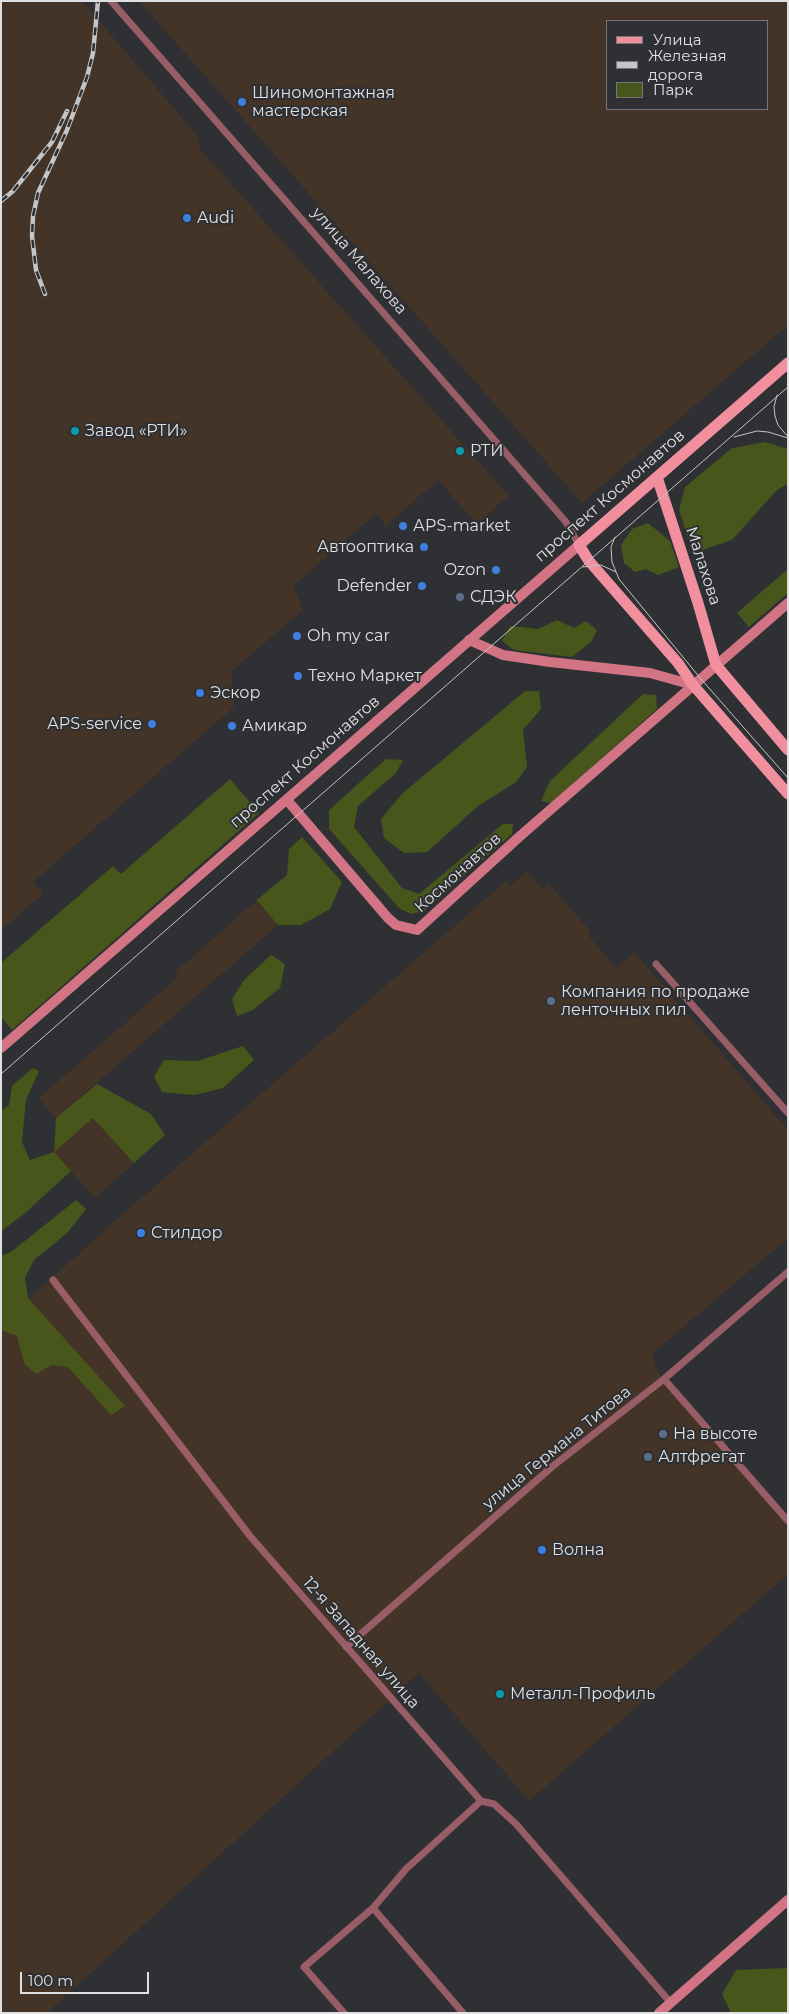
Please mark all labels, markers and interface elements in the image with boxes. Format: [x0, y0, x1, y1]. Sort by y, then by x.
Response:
legend [606, 20, 769, 110]
text: Улица [653, 30, 701, 49]
text: Железная дорога [648, 46, 727, 84]
text: Парк [653, 80, 693, 99]
place label: Шиномонтажная мастерская [252, 83, 395, 121]
marker: Шиномонтажная мастерская [236, 96, 248, 108]
street label: улица Малахова [307, 203, 411, 319]
place label: Audi [197, 208, 234, 228]
marker: Audi [181, 212, 193, 224]
place label: Завод «РТИ» [85, 421, 187, 441]
marker: Завод «РТИ» [69, 425, 81, 437]
street label: проспект Космонавтов [531, 426, 689, 566]
place label: РТИ [470, 441, 503, 461]
marker: РТИ [454, 445, 466, 457]
place label: АPS-market [413, 516, 511, 536]
marker: АPS-market [397, 520, 409, 532]
street label: Малахова [681, 524, 725, 608]
place label: Автооптика [317, 537, 414, 557]
marker: Автооптика [418, 541, 430, 553]
place label: Ozon [444, 560, 486, 580]
marker: Ozon [490, 564, 502, 576]
place label: Defender [336, 576, 412, 596]
marker: Defender [416, 580, 428, 592]
place label: СДЭК [470, 587, 516, 607]
marker: СДЭК [454, 591, 466, 603]
place label: Oh my car [307, 626, 390, 646]
marker: Oh my car [291, 630, 303, 642]
place label: Техно Маркет [308, 666, 422, 686]
marker: Техно Маркет [292, 670, 304, 682]
place label: Эскор [210, 683, 260, 703]
marker: Эскор [194, 687, 206, 699]
street label: проспект Космонавтов [226, 692, 384, 832]
place label: APS-service [47, 714, 142, 734]
place label: Амикар [242, 716, 307, 736]
marker: APS-service [146, 718, 158, 730]
marker: Амикар [226, 720, 238, 732]
street label: Космонавтов [411, 829, 505, 917]
place label: Компания по продаже ленточных пил [561, 982, 750, 1020]
marker: Компания по продаже ленточных пил [545, 995, 557, 1007]
place label: Стилдор [151, 1223, 222, 1243]
marker: Стилдор [135, 1227, 147, 1239]
street label: улица Германа Титова [479, 1382, 635, 1514]
place label: На высоте [673, 1424, 758, 1444]
marker: На высоте [657, 1428, 669, 1440]
place label: Алтфрегат [658, 1447, 745, 1467]
marker: Алтфрегат [642, 1451, 654, 1463]
place label: Волна [552, 1540, 604, 1560]
marker: Волна [536, 1544, 548, 1556]
street label: 12-я Западная улица [299, 1573, 423, 1713]
place label: Металл-Профиль [510, 1684, 655, 1704]
marker: Металл-Профиль [494, 1688, 506, 1700]
scale bar [22, 1962, 151, 1994]
text: 100 m [28, 1971, 73, 1990]

